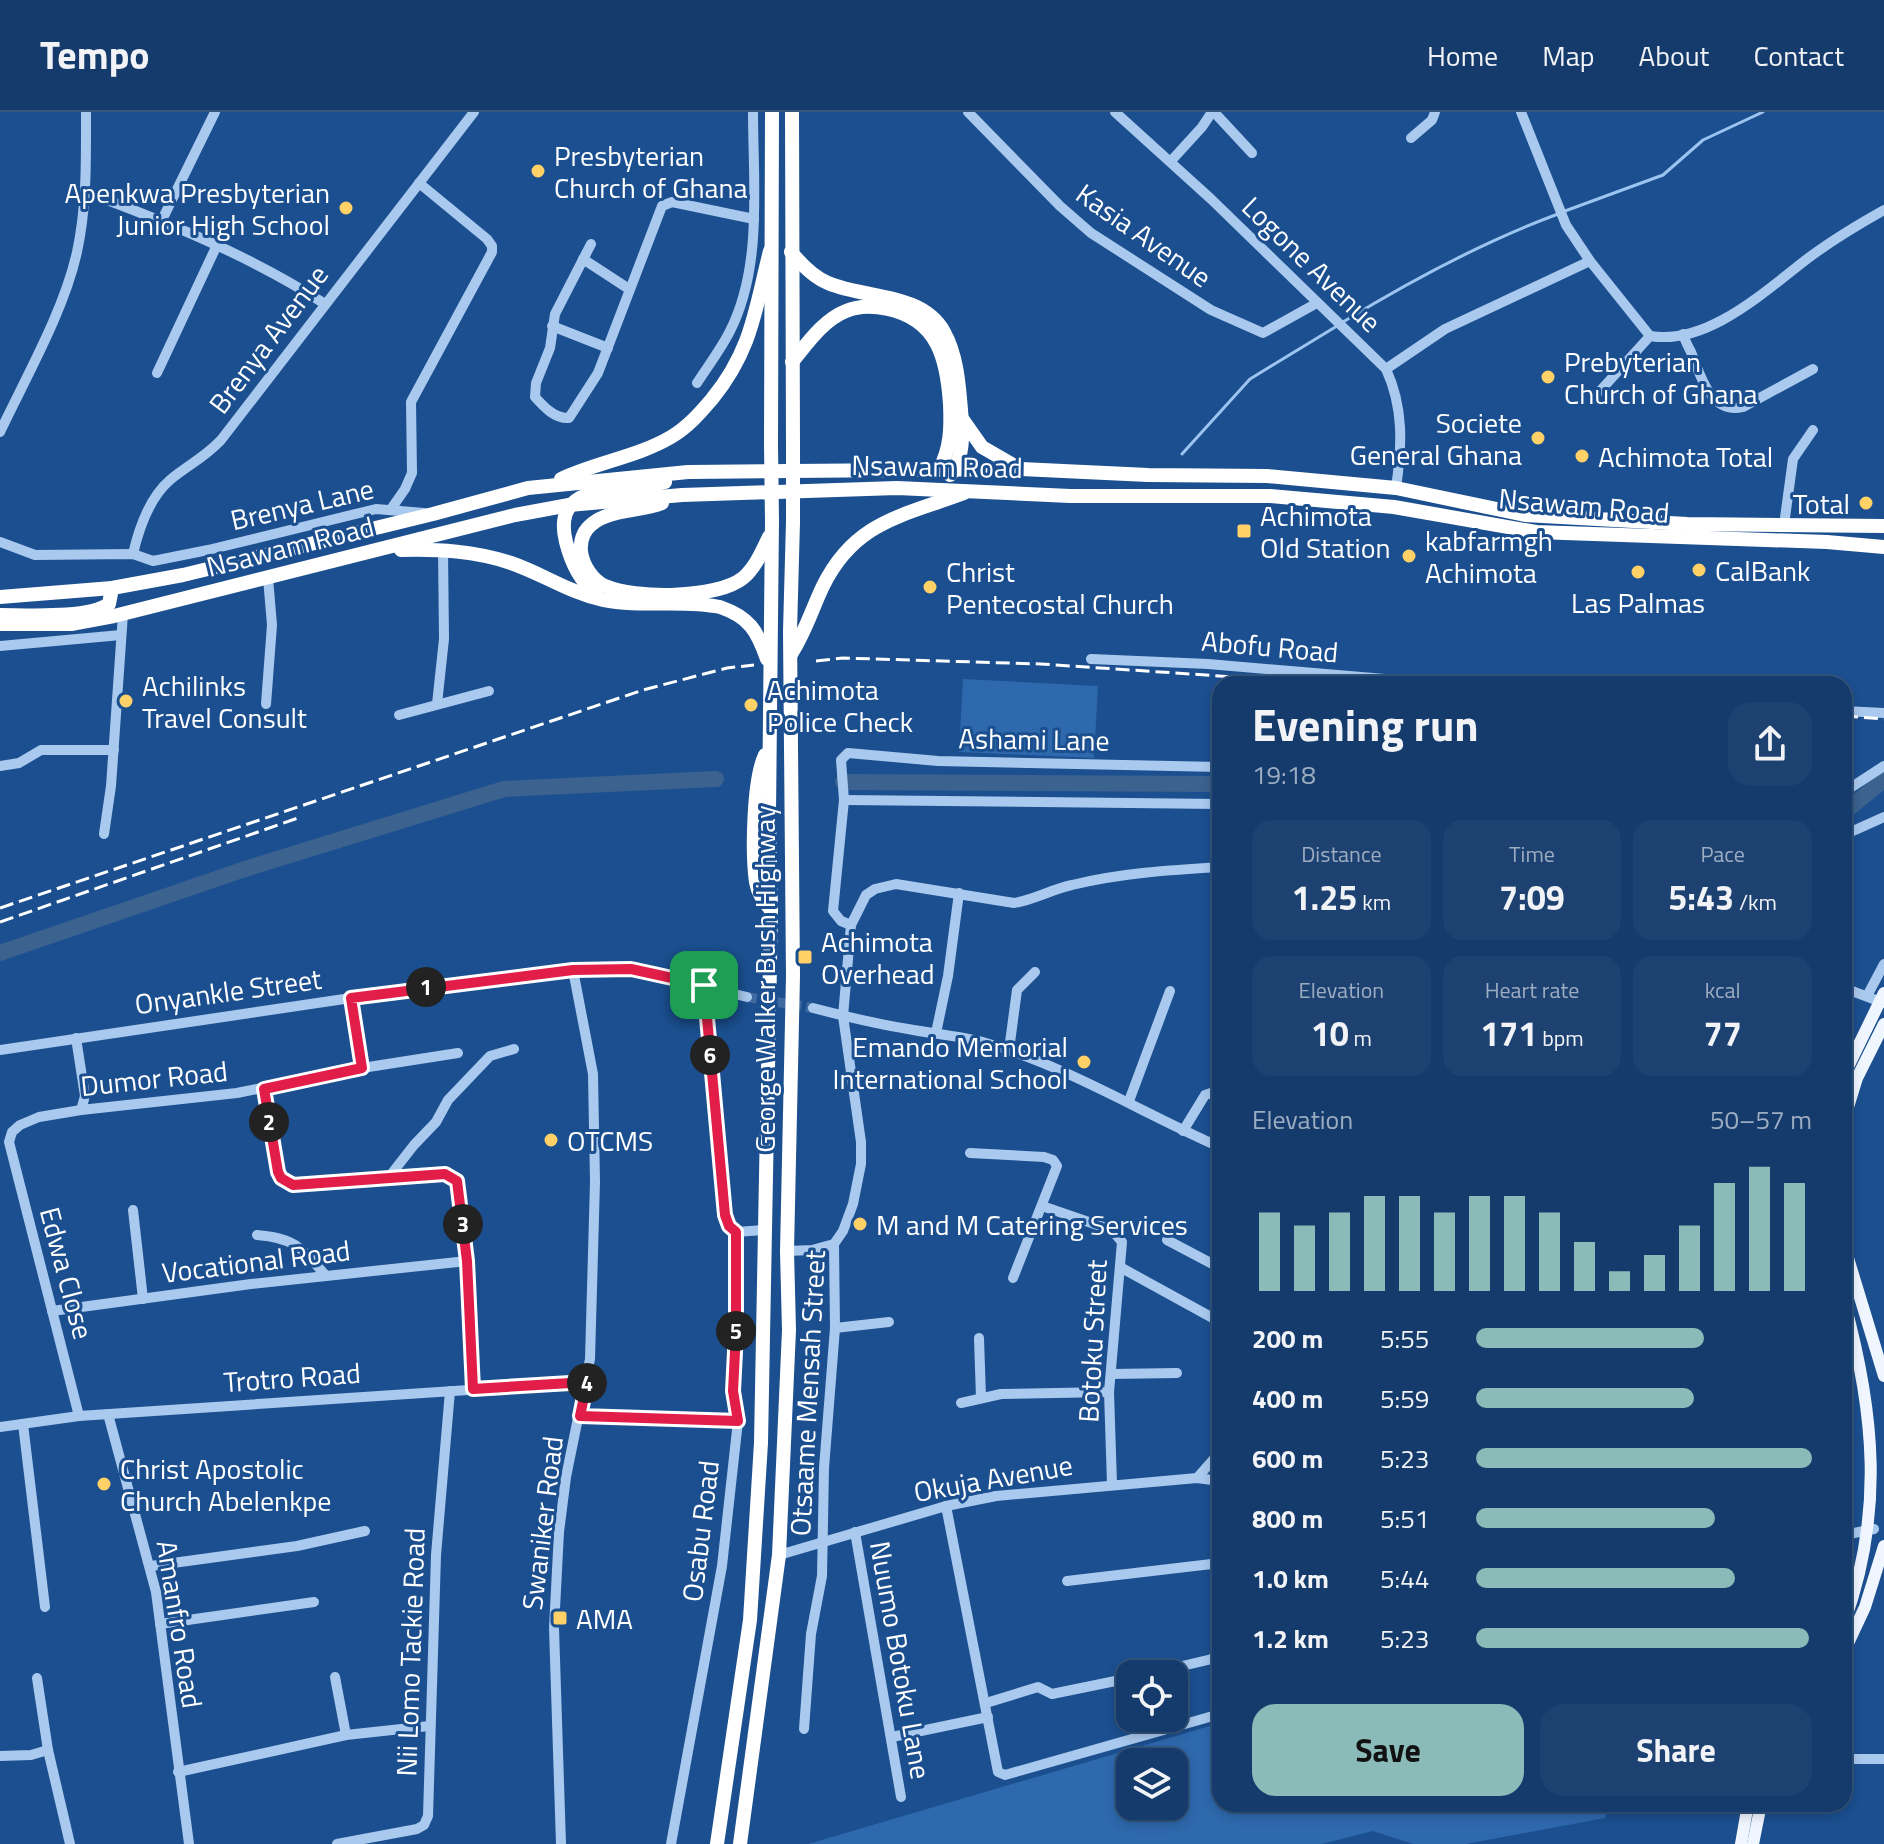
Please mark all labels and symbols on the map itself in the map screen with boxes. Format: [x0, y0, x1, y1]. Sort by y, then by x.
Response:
place label: Presbyterian Church of Ghana [554, 134, 748, 209]
marker: Presbyterian Church of Ghana [529, 162, 547, 180]
place label: Apenkwa Presbyterian Junior High School [65, 171, 330, 246]
street label: Kasia Avenue [1067, 172, 1221, 298]
street label: Logone Avenue [1232, 186, 1392, 342]
marker: Apenkwa Presbyterian Junior High School [337, 199, 355, 217]
street label: Brenya Avenue [198, 255, 338, 423]
place label: Prebyterian Church of Ghana [1564, 340, 1758, 415]
marker: Prebyterian Church of Ghana [1539, 368, 1557, 386]
place label: Societe General Ghana [1350, 401, 1522, 476]
marker: Societe General Ghana [1529, 429, 1547, 447]
place label: Achimota Total [1598, 435, 1773, 478]
street label: Nsawam Road [851, 443, 1023, 489]
marker: Achimota Total [1573, 447, 1591, 465]
street label: Brenya Lane [226, 467, 378, 541]
street label: Nsawam Road [1497, 476, 1671, 534]
place label: Total [1793, 482, 1850, 525]
place label: Achimota Old Station [1260, 494, 1390, 569]
marker: Total [1857, 494, 1875, 512]
street label: Nsawam Road [202, 504, 378, 588]
place label: kabfarmgh Achimota [1425, 519, 1553, 594]
marker: Achimota Old Station [1235, 522, 1253, 540]
marker: kabfarmgh Achimota [1400, 547, 1418, 565]
place label: CalBank [1715, 549, 1810, 592]
place label: Christ Pentecostal Church [946, 550, 1174, 625]
marker: CalBank [1690, 561, 1708, 579]
marker: Las Palmas [1629, 563, 1647, 581]
marker: Christ Pentecostal Church [921, 578, 939, 596]
place label: Las Palmas [1571, 581, 1705, 624]
street label: Abofu Road [1200, 619, 1340, 673]
place label: Achilinks Travel Consult [142, 664, 307, 739]
place label: Achimota Police Check [767, 668, 913, 743]
marker: Achilinks Travel Consult [117, 692, 135, 710]
marker: Achimota Police Check [742, 696, 760, 714]
street label: Ashami Lane [958, 716, 1110, 762]
street label: George Walker Bush Highway [743, 805, 786, 1153]
place label: Achimota Overhead [821, 920, 935, 995]
marker: Achimota Overhead [796, 948, 814, 966]
pin [670, 951, 738, 1019]
street label: Onyankle Street [132, 957, 324, 1025]
pin: 1 [406, 967, 446, 1007]
place label: Emando Memorial International School [833, 1025, 1068, 1100]
pin: 6 [690, 1035, 730, 1075]
street label: Dumor Road [78, 1049, 230, 1107]
marker: Emando Memorial International School [1075, 1053, 1093, 1071]
pin: 2 [249, 1102, 289, 1142]
place label: OTCMS [567, 1119, 653, 1162]
marker: OTCMS [542, 1131, 560, 1149]
street label: Edwa Close [29, 1202, 105, 1344]
place label: M and M Catering Services [876, 1203, 1188, 1246]
pin: 3 [443, 1204, 483, 1244]
marker: M and M Catering Services [851, 1215, 869, 1233]
street label: Vocational Road [159, 1228, 353, 1294]
street label: Otsaame Mensah Street [778, 1249, 836, 1537]
street label: Botoku Street [1066, 1258, 1118, 1424]
pin: 5 [716, 1311, 756, 1351]
street label: Trotro Road [222, 1351, 362, 1403]
pin: 4 [567, 1363, 607, 1403]
street label: Swaniker Road [510, 1434, 574, 1612]
street label: Okuja Avenue [910, 1443, 1076, 1513]
place label: Christ Apostolic Church Abelenkpe [120, 1447, 331, 1522]
street label: Osabu Road [670, 1458, 730, 1604]
marker: Christ Apostolic Church Abelenkpe [95, 1475, 113, 1493]
street label: Nii Lomo Tackie Road [384, 1527, 436, 1777]
street label: Amanfro Road [146, 1537, 214, 1711]
street label: Nuumo Botoku Lane [859, 1538, 943, 1782]
place label: AMA [576, 1597, 633, 1640]
marker: AMA [551, 1609, 569, 1627]

